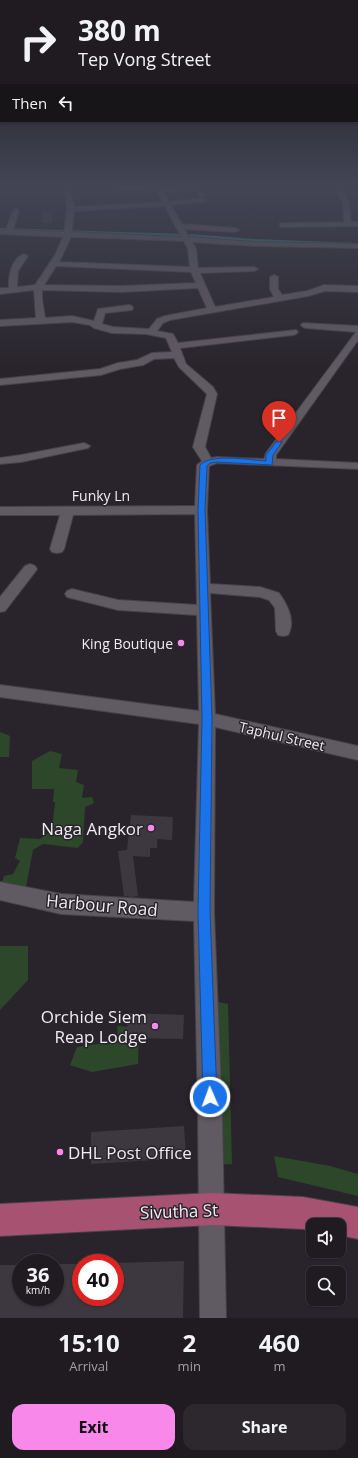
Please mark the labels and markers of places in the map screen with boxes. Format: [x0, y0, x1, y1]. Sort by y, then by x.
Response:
pin [262, 401, 296, 442]
place label: King Boutique [81, 634, 173, 653]
marker: King Boutique [176, 638, 186, 648]
place label: Naga Angkor [41, 817, 143, 840]
marker: Naga Angkor [146, 823, 156, 833]
place label: Orchide Siem Reap Lodge [41, 1005, 147, 1048]
marker: Orchide Siem Reap Lodge [150, 1021, 160, 1031]
place label: DHL Post Office [68, 1141, 192, 1164]
marker: DHL Post Office [55, 1147, 65, 1157]

